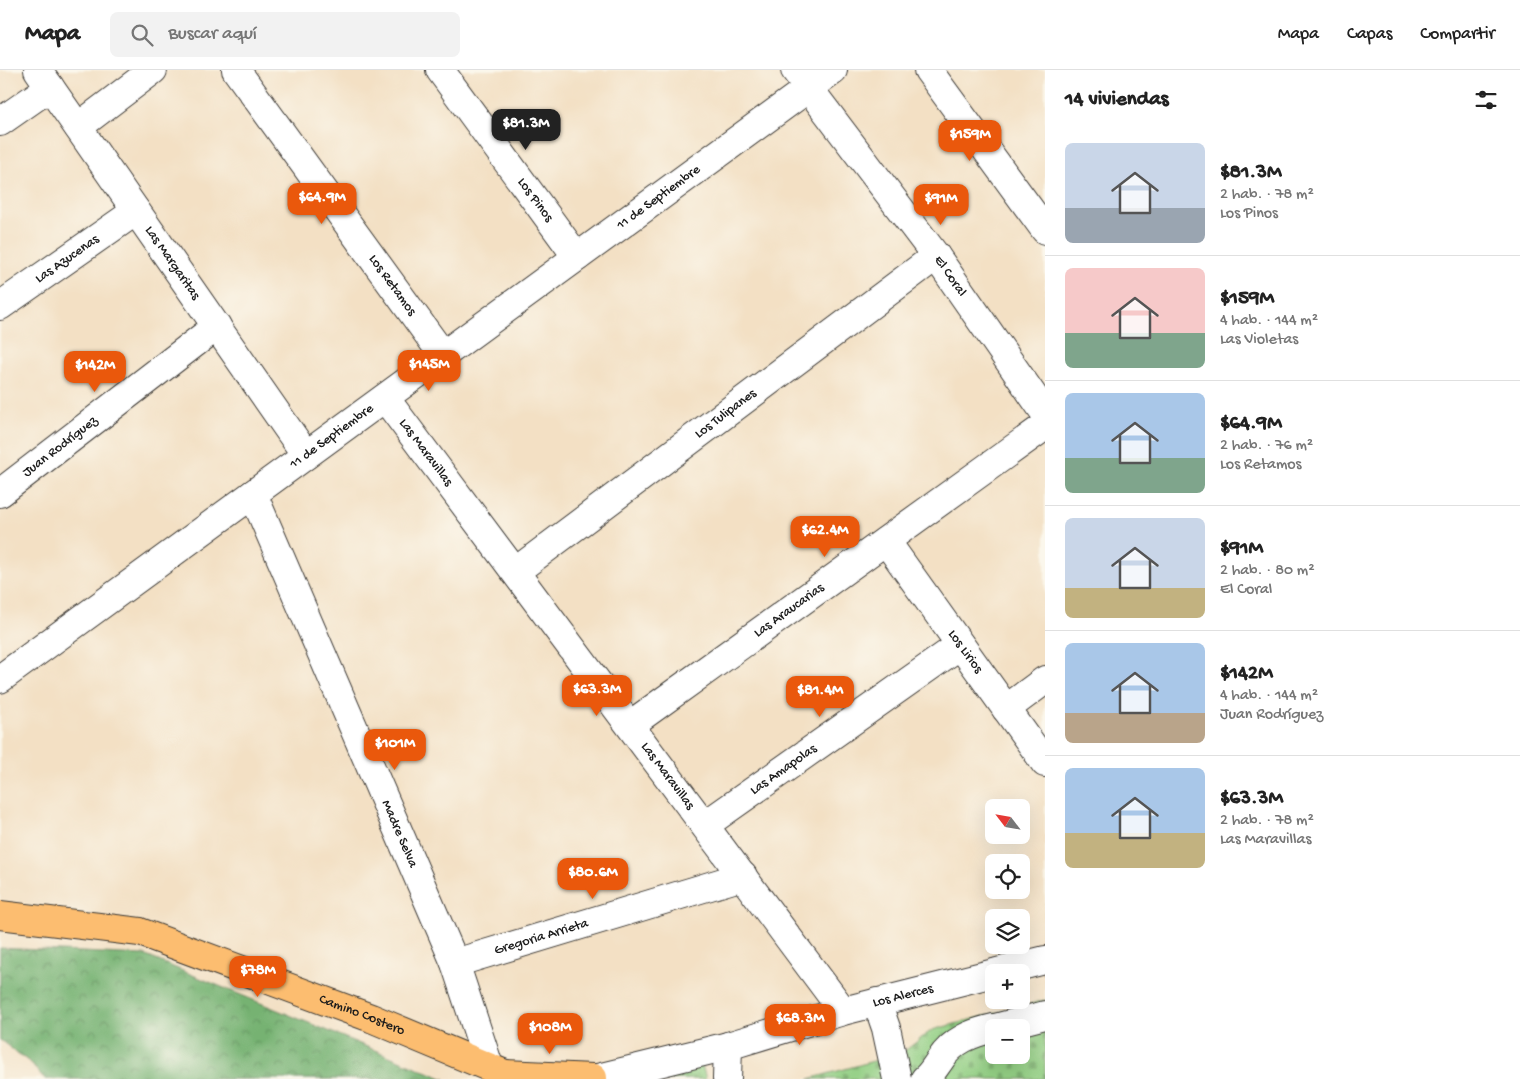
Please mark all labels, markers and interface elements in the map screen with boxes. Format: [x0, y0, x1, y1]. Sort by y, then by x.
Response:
search box [110, 12, 460, 57]
text: Mapa [25, 20, 80, 49]
icon: search [128, 21, 156, 49]
text: Buscar aquí [168, 23, 257, 46]
text: Mapa [1278, 24, 1319, 45]
text: Capas [1347, 24, 1392, 45]
text: Compartir [1420, 24, 1495, 45]
icon: filters [1472, 86, 1500, 114]
text: 14 viviendas [1065, 88, 1169, 113]
pin: $81.3M [485, 108, 567, 151]
text: $81.3M [503, 115, 549, 134]
pin: $159M [935, 119, 1005, 162]
text: $159M [949, 126, 991, 145]
street label: 11 de Septiembre [613, 161, 705, 234]
text: $81.3M [1220, 161, 1281, 186]
icon: home [1105, 163, 1165, 223]
street label: Los Pinos [513, 174, 558, 226]
pin: $64.9M [281, 182, 363, 225]
pin: $91M [911, 184, 971, 226]
text: 2 hab. · 78 m² [1220, 186, 1314, 205]
text: $64.9M [298, 189, 346, 208]
text: $91M [925, 190, 957, 209]
text: Los Pinos [1220, 205, 1278, 224]
street label: Las Margaritas [141, 223, 204, 304]
street label: Las Azucenas [32, 230, 103, 287]
street label: Los Retamos [364, 251, 421, 320]
street label: El Coral [930, 253, 970, 300]
text: $159M [1220, 287, 1274, 312]
icon: home [1105, 288, 1165, 348]
text: 4 hab. · 144 m² [1220, 312, 1318, 331]
text: Las Violetas [1220, 331, 1298, 350]
pin: $142M [60, 350, 130, 393]
pin: $145M [394, 350, 464, 392]
text: $145M [409, 356, 449, 375]
text: $142M [75, 357, 115, 376]
street label: Los Tulipanes [691, 385, 760, 442]
street label: 11 de Septiembre [286, 400, 378, 473]
street label: Juan Rodríguez [19, 412, 102, 481]
text: $64.9M [1220, 412, 1282, 437]
icon: home [1105, 413, 1165, 473]
street label: Las Maravillas [395, 415, 457, 490]
text: 2 hab. · 76 m² [1220, 437, 1313, 456]
text: Los Retamos [1220, 456, 1301, 475]
pin: $62.4M [784, 516, 866, 558]
text: $62.4M [802, 522, 848, 541]
text: $91M [1220, 537, 1263, 562]
icon: home [1105, 538, 1165, 598]
text: 2 hab. · 80 m² [1220, 562, 1315, 581]
street label: Las Araucarias [751, 579, 828, 641]
text: El Coral [1220, 581, 1272, 600]
street label: Los Lirios [944, 626, 987, 677]
text: $142M [1220, 662, 1273, 687]
icon: home [1105, 663, 1165, 723]
pin: $63.3M [556, 674, 638, 717]
pin: $81.4M [779, 676, 861, 718]
text: $63.3M [573, 681, 621, 700]
text: $81.4M [797, 682, 843, 701]
text: 4 hab. · 144 m² [1220, 687, 1318, 706]
text: Juan Rodríguez [1220, 706, 1323, 725]
pin: $101M [360, 728, 430, 771]
text: $101M [375, 735, 415, 754]
street label: Las Maravillas [637, 739, 699, 814]
street label: Las Amapolas [747, 740, 821, 799]
text: $63.3M [1220, 787, 1283, 812]
icon: home [1105, 788, 1165, 848]
street label: Madre Selva [377, 797, 422, 871]
north arrow [985, 799, 1030, 844]
map controls [985, 799, 1030, 1064]
text: 2 hab. · 78 m² [1220, 812, 1314, 831]
text: Las Maravillas [1220, 831, 1311, 850]
button: locate [985, 854, 1030, 899]
pin: $80.6M [552, 858, 634, 900]
text: $80.6M [568, 864, 618, 883]
button: layers [985, 909, 1030, 954]
street label: Gregoria Arrieta [492, 914, 591, 959]
pin: $78M [228, 956, 288, 998]
text: $78M [240, 962, 276, 981]
button: + [985, 964, 1030, 1009]
street label: Los Alerces [871, 980, 936, 1012]
street label: Camino Costero [317, 991, 407, 1040]
pin: $68.3M [759, 1004, 841, 1046]
text: $68.3M [776, 1010, 824, 1029]
pin: $108M [515, 1012, 585, 1055]
text: $108M [529, 1019, 571, 1038]
button: − [985, 1019, 1030, 1064]

